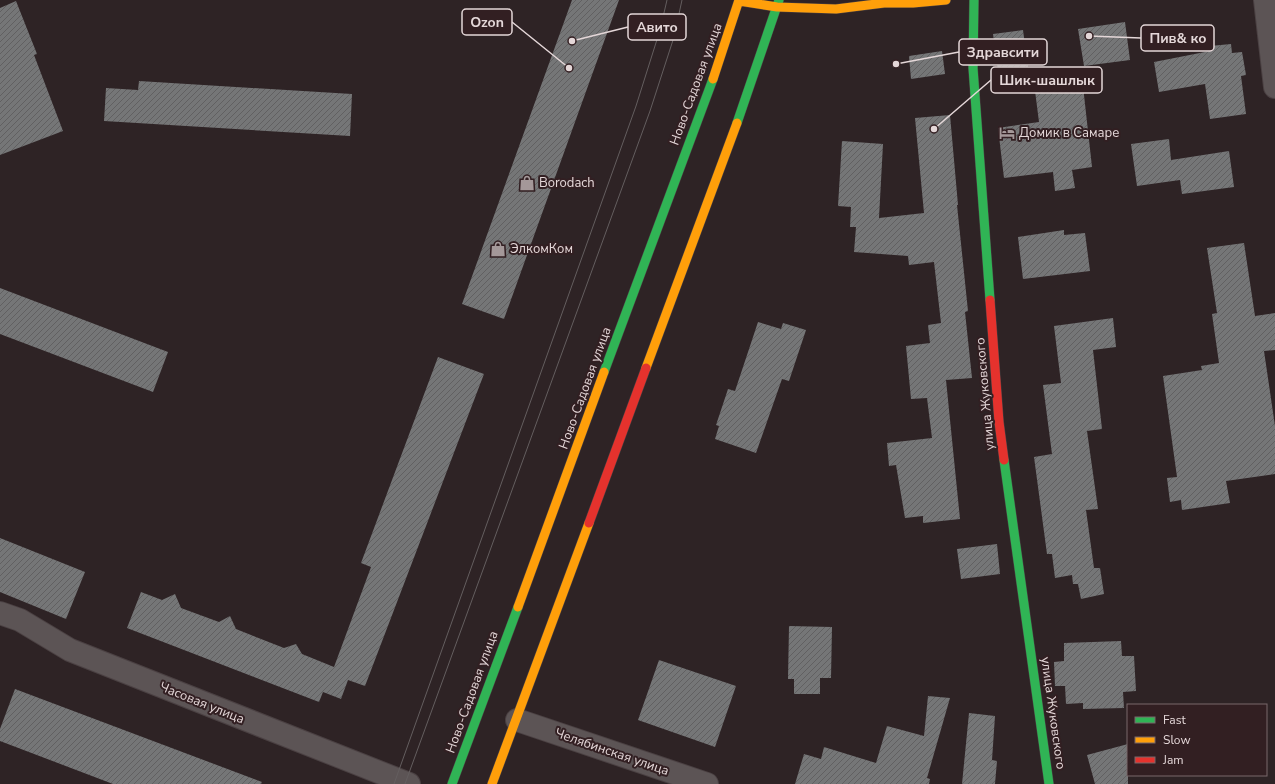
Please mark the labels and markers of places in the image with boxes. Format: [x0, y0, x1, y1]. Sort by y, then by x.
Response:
callout: Ozon [462, 9, 512, 35]
callout: Авито [628, 14, 686, 40]
callout: Пив& ко [1141, 25, 1214, 51]
callout: Здравсити [959, 39, 1047, 65]
callout: Шик-шашлык [991, 67, 1102, 93]
hotel icon: Домик в Самаре [998, 124, 1016, 142]
place label: Домик в Самаре [1019, 124, 1119, 142]
shop icon: Borodach [518, 174, 536, 192]
place label: Borodach [539, 174, 595, 192]
shop icon: ЭлкомКом [489, 240, 507, 258]
place label: ЭлкомКом [510, 240, 573, 258]

